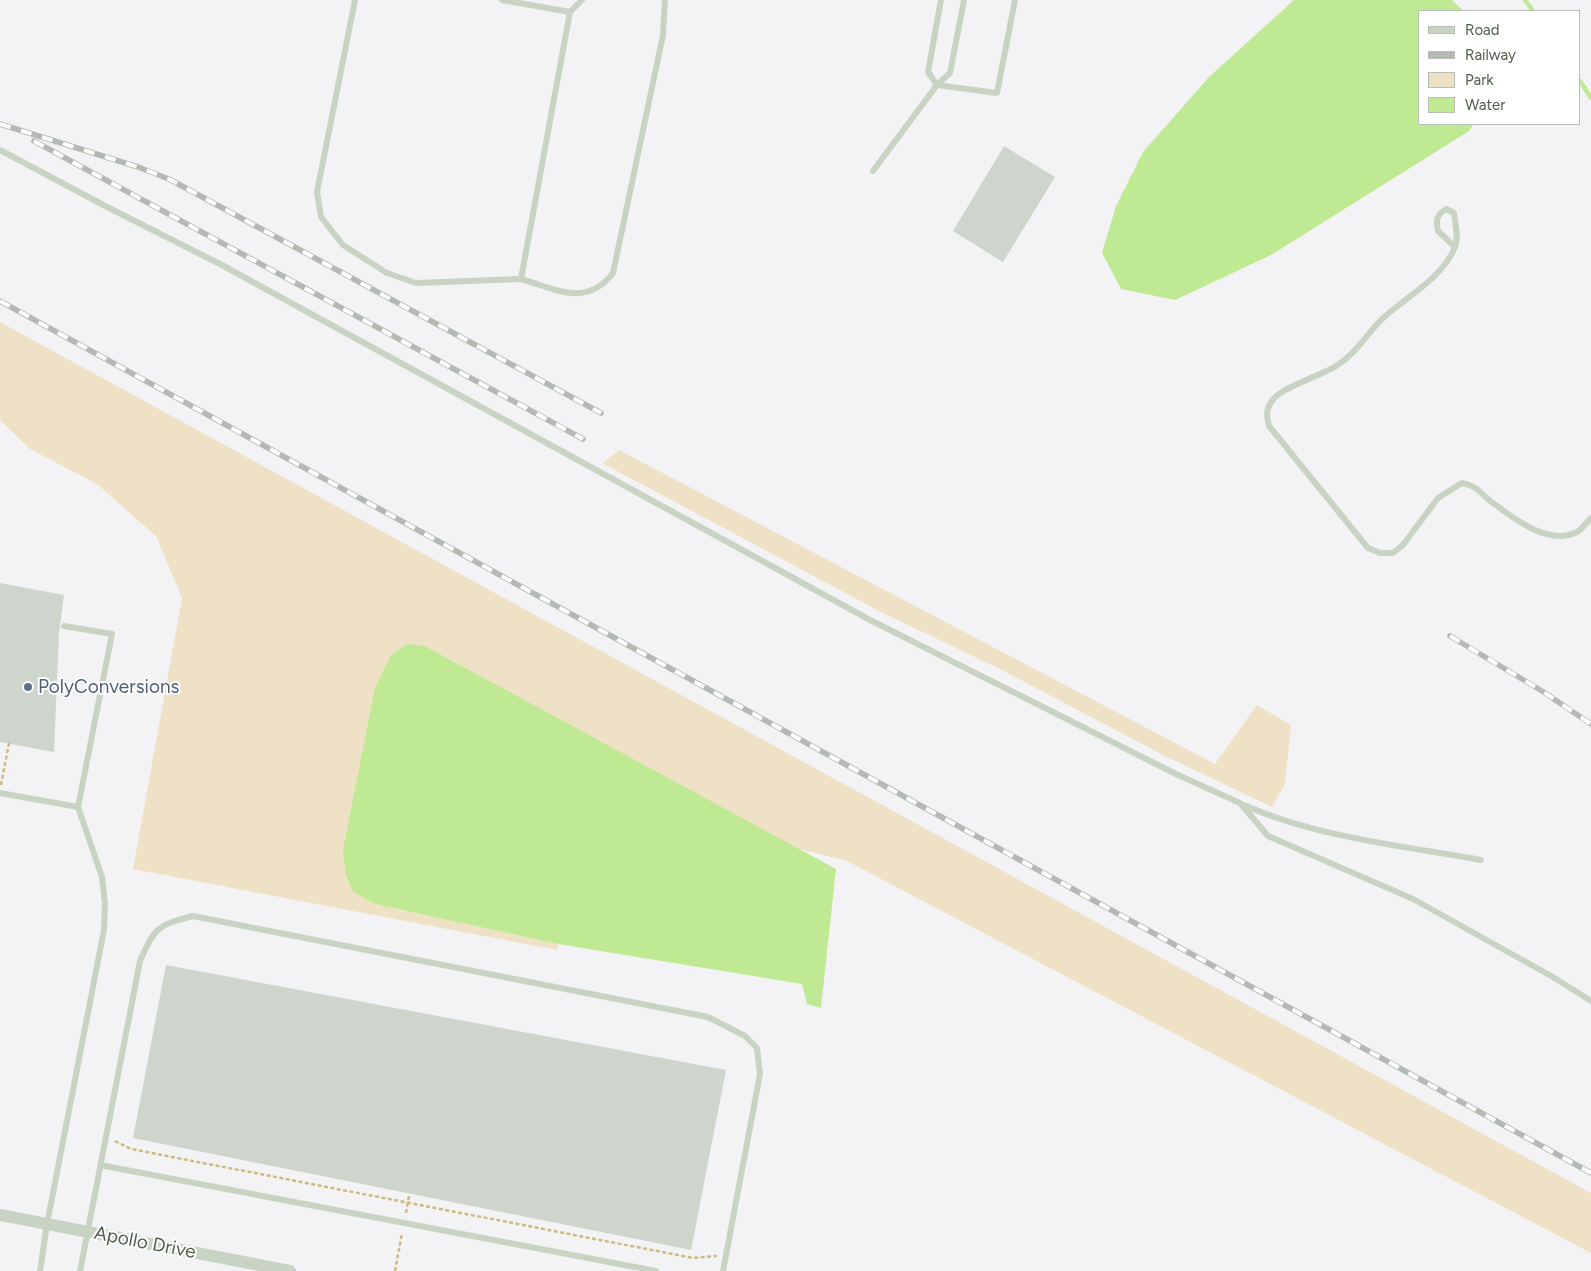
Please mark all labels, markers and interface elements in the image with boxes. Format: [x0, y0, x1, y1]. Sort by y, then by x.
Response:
legend [1418, 10, 1581, 125]
text: Road [1465, 21, 1500, 39]
text: Railway [1465, 46, 1516, 64]
text: Park [1465, 71, 1494, 89]
text: Water [1465, 96, 1505, 114]
place label: PolyConversions [38, 676, 179, 698]
marker: PolyConversions [22, 681, 34, 693]
street label: Apollo Drive [92, 1222, 198, 1264]

